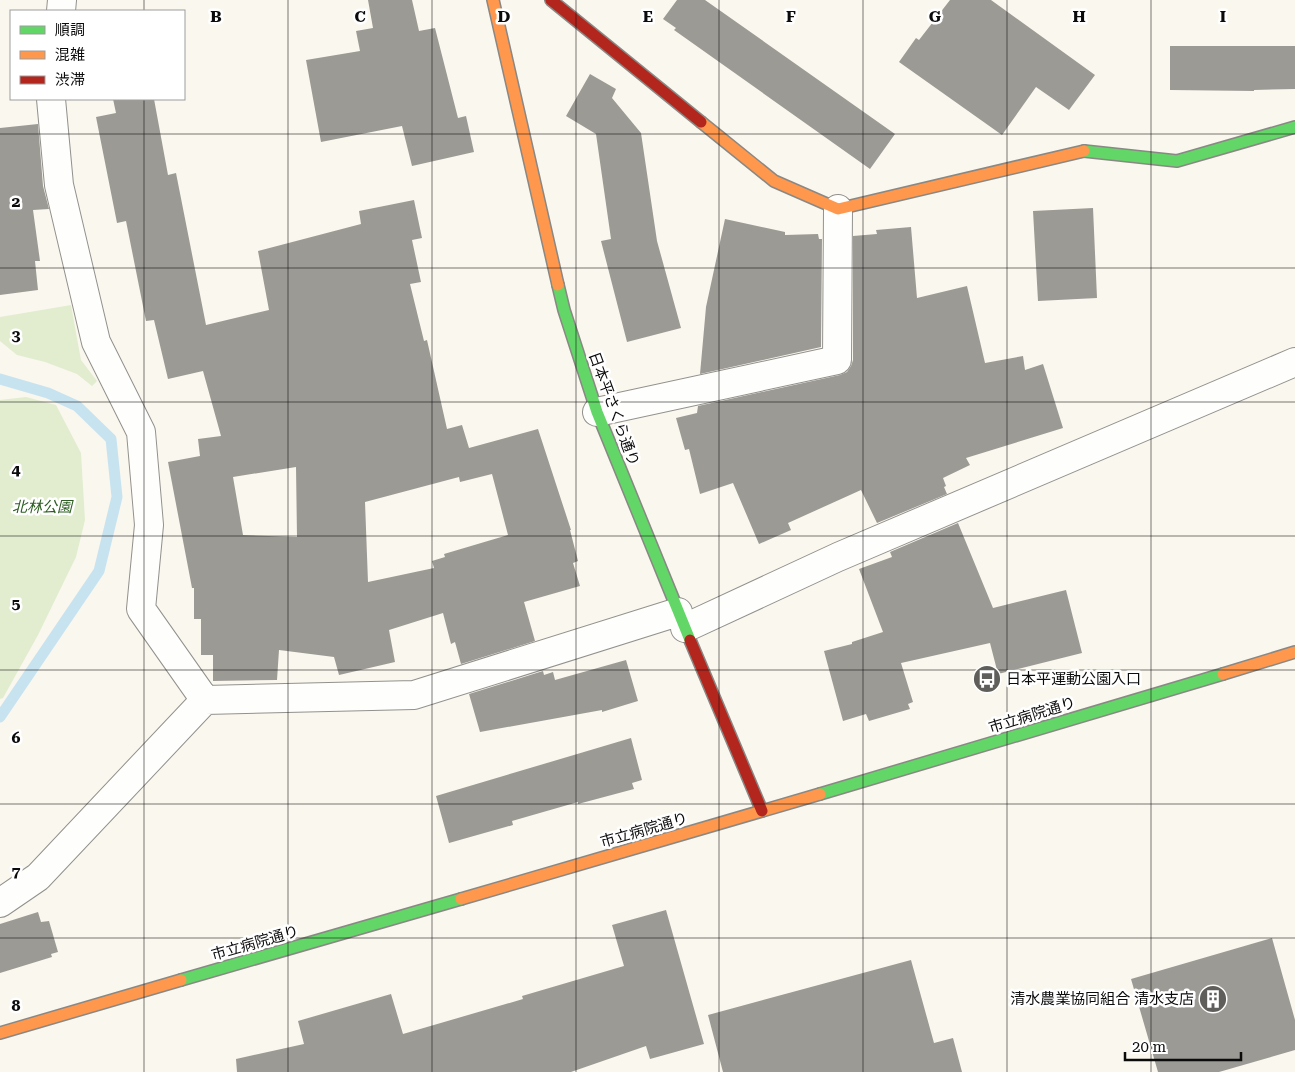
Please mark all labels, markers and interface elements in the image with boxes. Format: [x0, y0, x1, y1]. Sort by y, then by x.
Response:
text: B [210, 7, 222, 26]
text: C [354, 7, 366, 26]
text: D [498, 7, 511, 26]
text: E [643, 7, 653, 26]
text: F [786, 7, 796, 26]
text: G [929, 7, 942, 26]
text: H [1072, 7, 1086, 26]
text: I [1220, 7, 1226, 26]
legend [10, 10, 185, 100]
text: 順調 [55, 21, 85, 39]
text: 混雑 [55, 46, 85, 64]
text: 渋滞 [55, 71, 85, 89]
text: 2 [12, 192, 21, 211]
text: 3 [12, 326, 21, 345]
street label: 日本平さくら通り [585, 350, 643, 468]
text: 4 [12, 460, 21, 479]
park label: 北林公園 [12, 498, 74, 516]
text: 5 [12, 594, 21, 613]
bus stop icon: 日本平運動公園入口 [972, 664, 1002, 694]
place label: 日本平運動公園入口 [1006, 670, 1141, 688]
street label: 市立病院通り [986, 693, 1078, 737]
text: 6 [12, 728, 21, 747]
street label: 市立病院通り [598, 809, 690, 851]
text: 7 [12, 862, 21, 881]
street label: 市立病院通り [209, 922, 301, 964]
building icon: 清水農業協同組合 清水支店 [1198, 984, 1228, 1014]
place label: 清水農業協同組合 清水支店 [1010, 990, 1194, 1008]
text: 8 [12, 996, 21, 1015]
scale bar [1125, 1030, 1241, 1062]
text: 20 m [1132, 1038, 1167, 1056]

